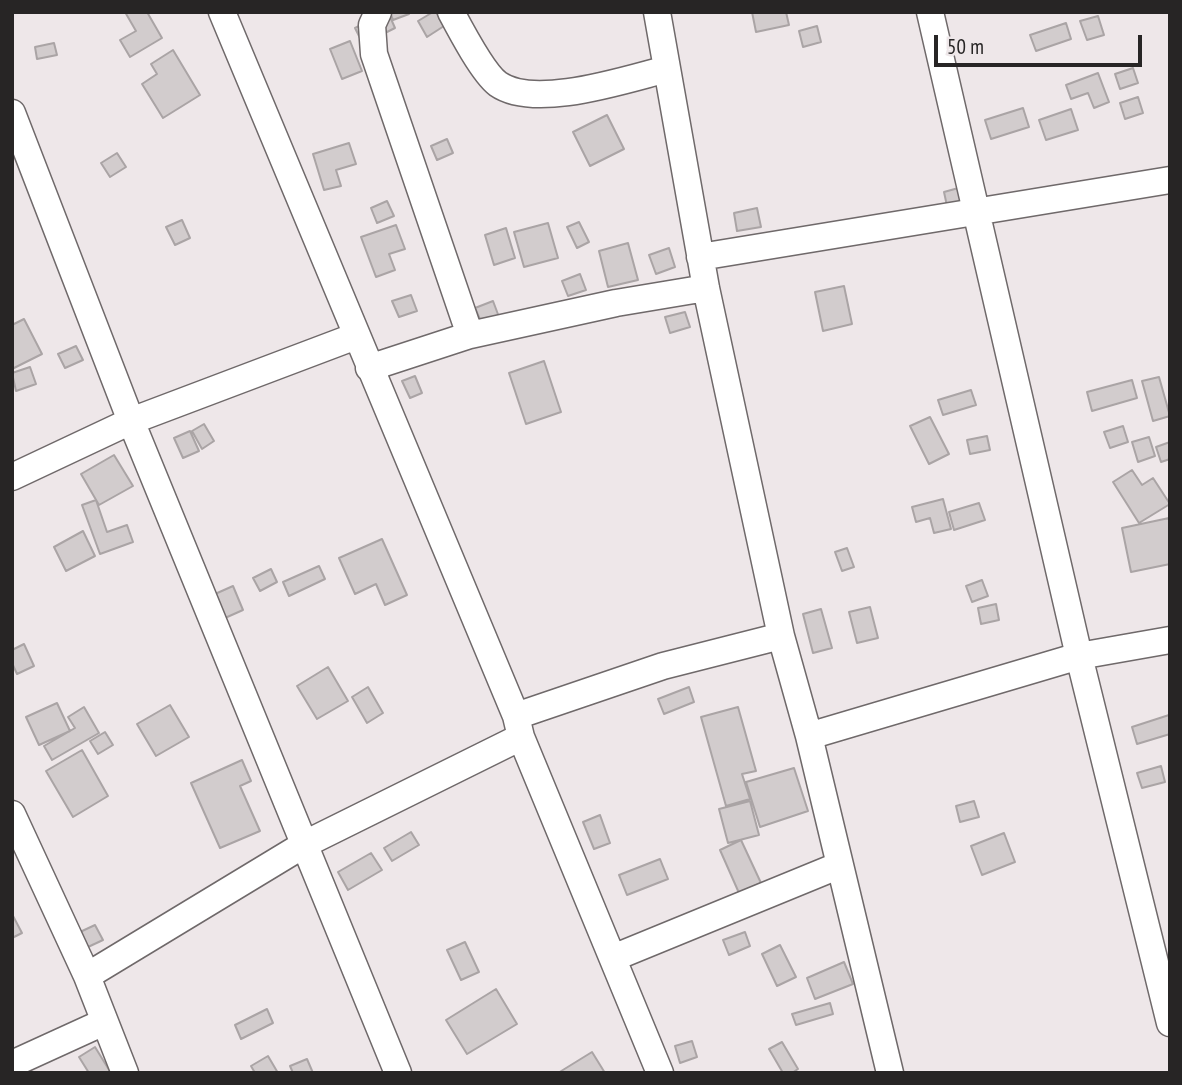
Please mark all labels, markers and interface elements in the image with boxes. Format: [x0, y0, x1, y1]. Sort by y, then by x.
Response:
scale bar [937, 21, 1145, 65]
text: 50 m [947, 33, 984, 60]

